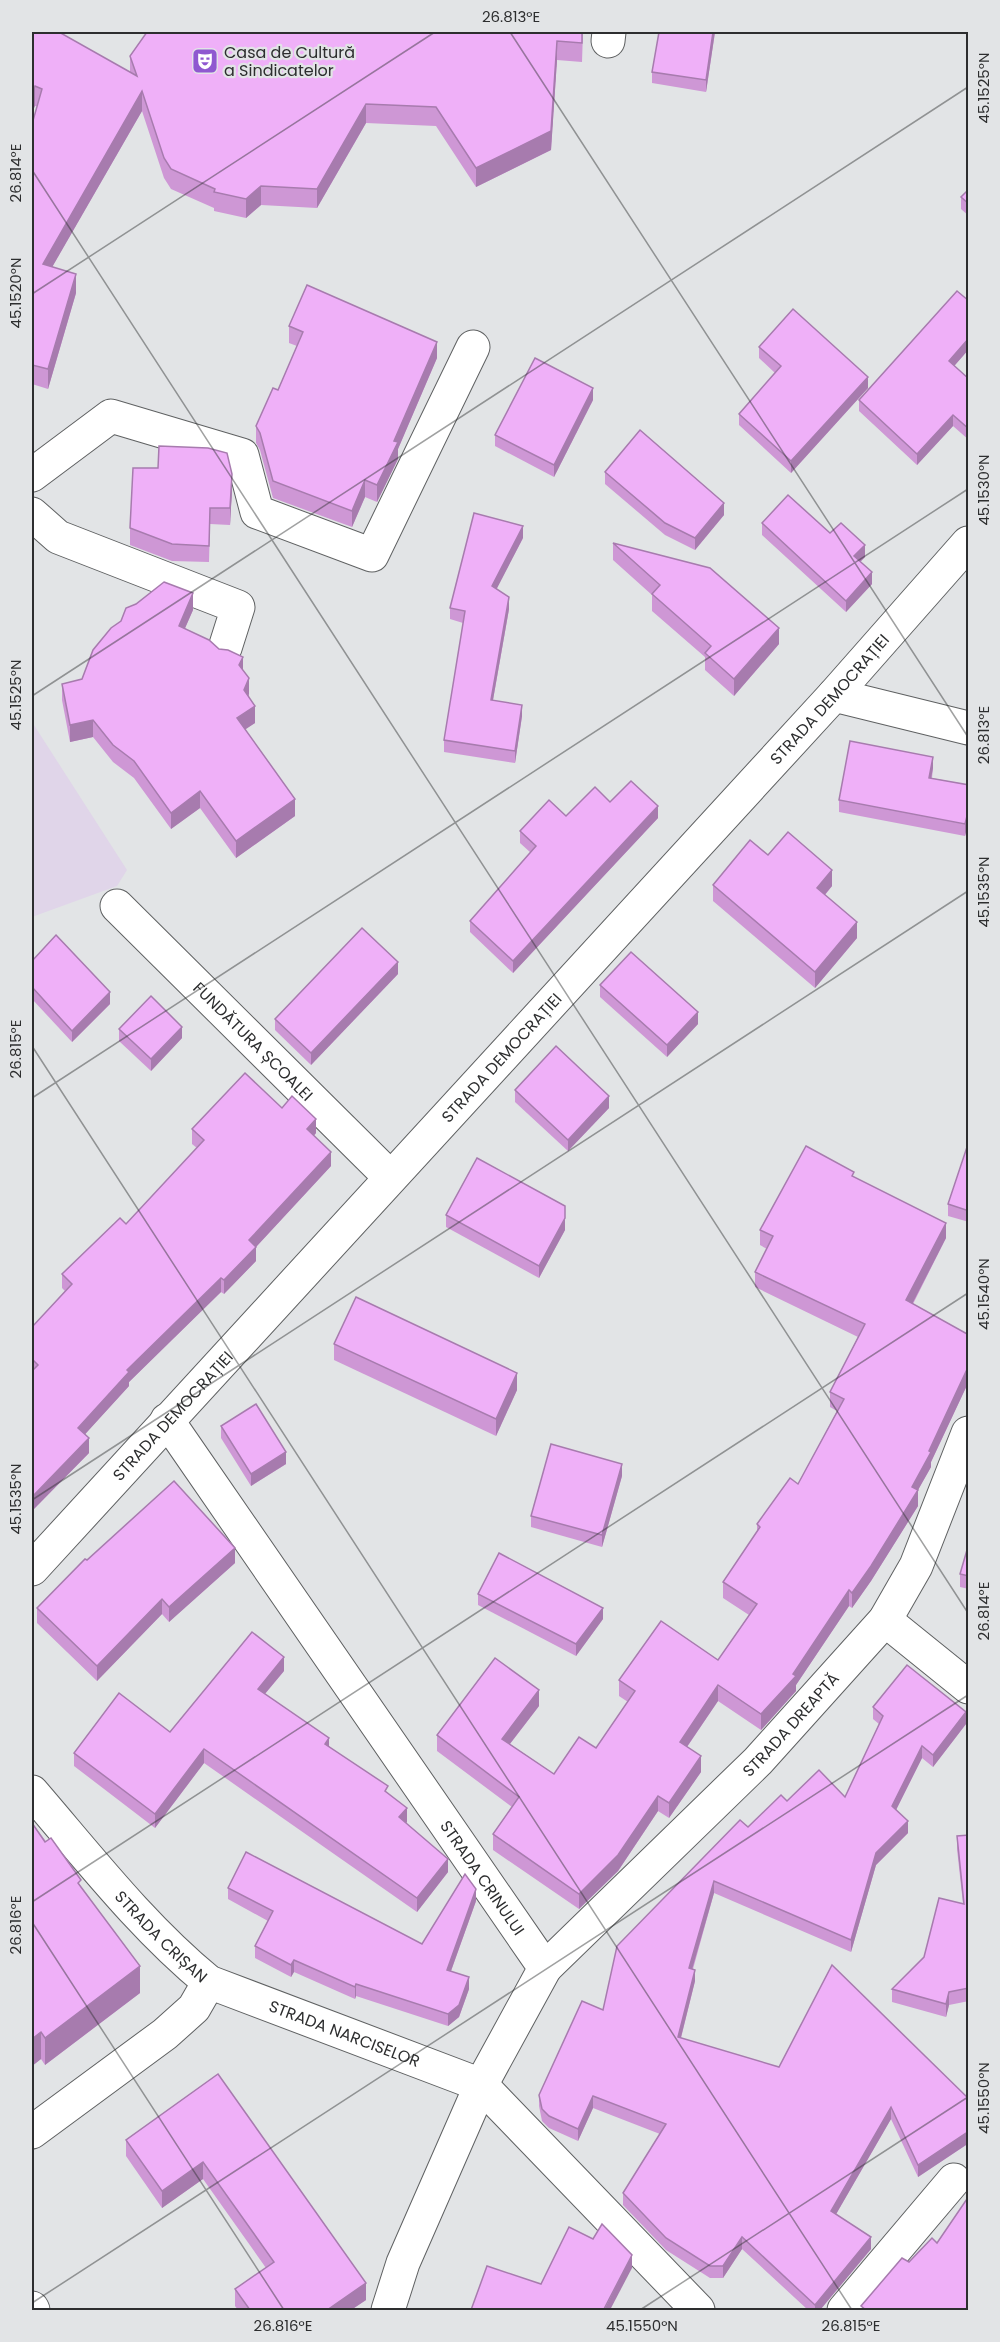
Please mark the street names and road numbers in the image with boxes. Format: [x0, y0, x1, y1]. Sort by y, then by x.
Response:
street label: STRADA DEMOCRAȚIEI [764, 629, 894, 769]
street label: FUNDĂTURA ȘCOALEI [188, 976, 318, 1106]
street label: STRADA DEMOCRAȚIEI [436, 988, 567, 1128]
street label: STRADA DEMOCRAȚIEI [107, 1346, 238, 1486]
street label: STRADA DREAPTĂ [737, 1667, 844, 1782]
street label: STRADA CRINULUI [435, 1816, 530, 1940]
street label: STRADA CRIȘAN [110, 1885, 213, 1988]
street label: STRADA NARCISELOR [266, 1994, 423, 2072]

